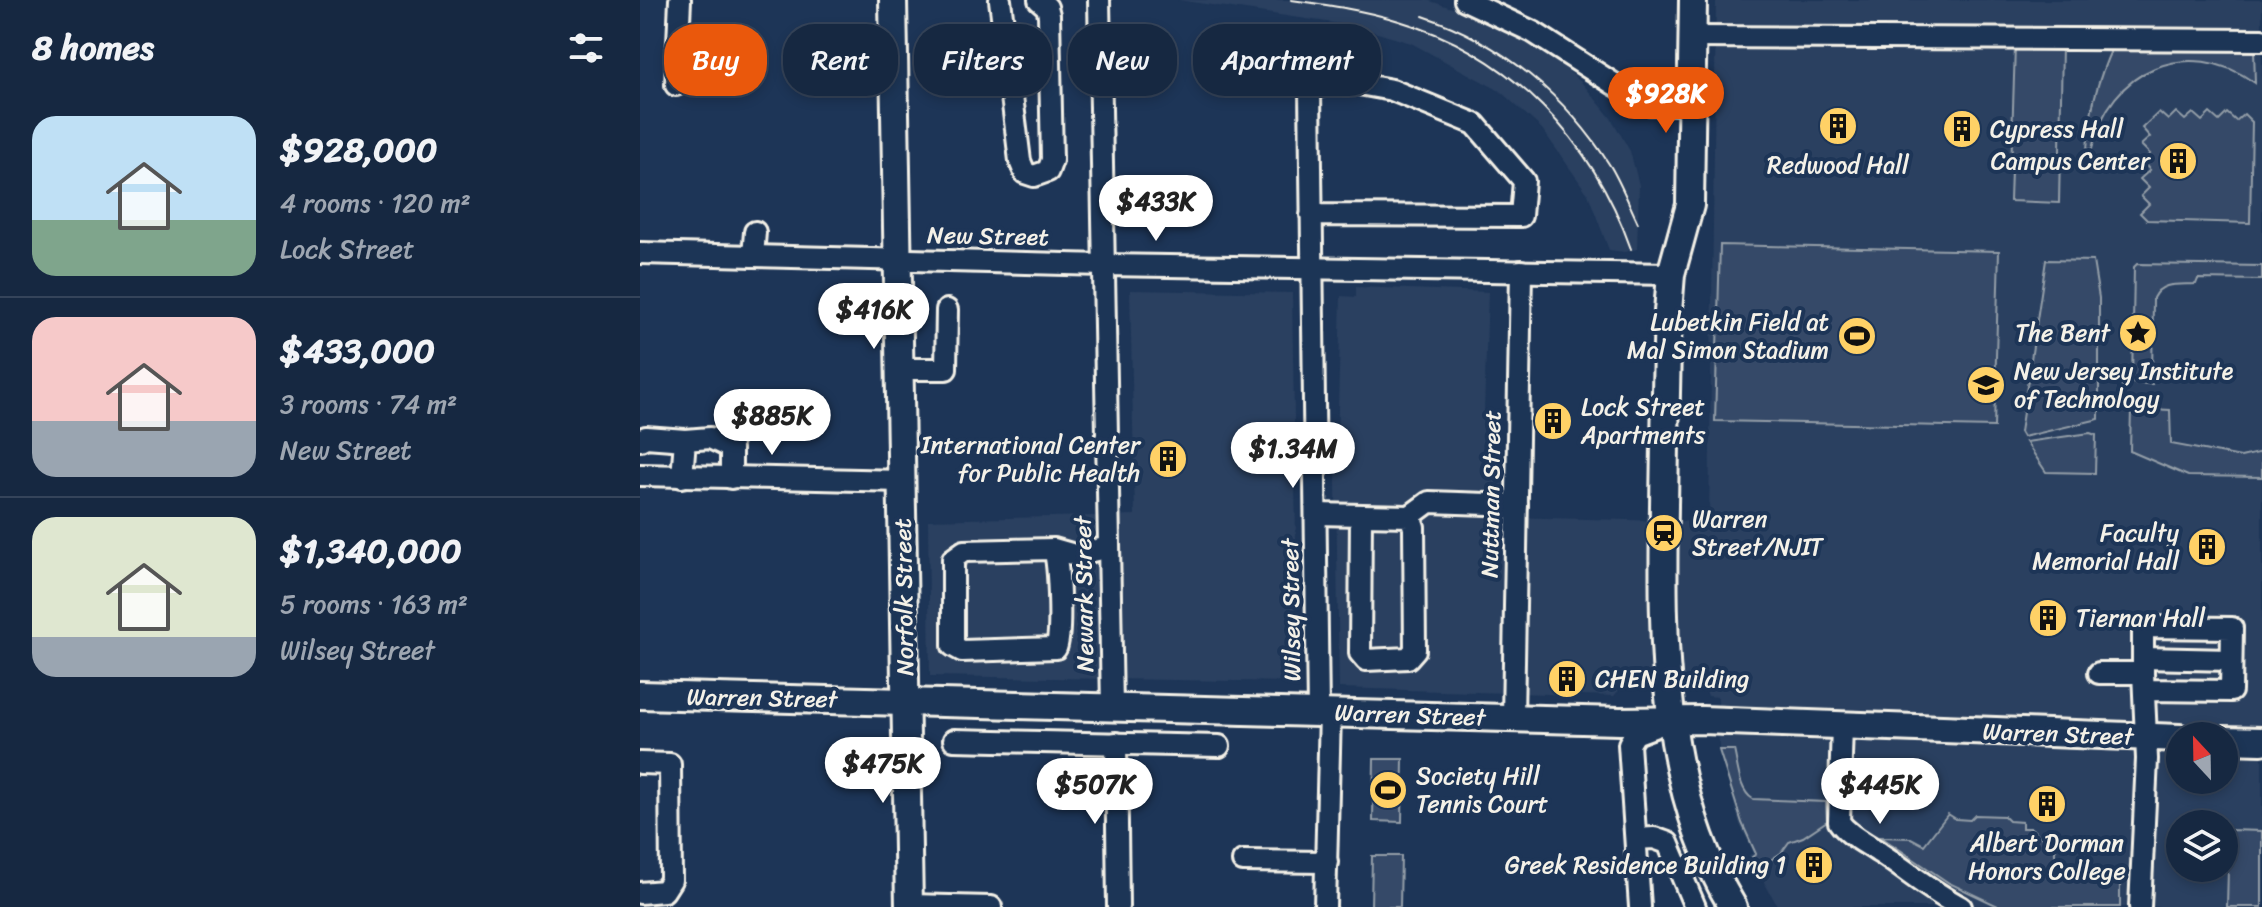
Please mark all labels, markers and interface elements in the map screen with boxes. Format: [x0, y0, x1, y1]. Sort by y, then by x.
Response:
text: 8 homes [32, 18, 154, 78]
chip: Buy [664, 24, 767, 96]
chip: Rent [783, 24, 898, 96]
chip: Filters [914, 24, 1052, 96]
chip: New [1068, 24, 1177, 96]
chip: Apartment [1193, 24, 1381, 96]
icon: filters [564, 26, 608, 70]
pin: $928K [1610, 67, 1722, 135]
text: $928K [1626, 70, 1706, 116]
building icon: Redwood Hall [1817, 105, 1859, 147]
building icon: Cypress Hall [1941, 108, 1983, 150]
place label: Cypress Hall [1990, 108, 2124, 150]
text: $928,000 [280, 120, 438, 180]
place label: Campus Center [1991, 140, 2151, 182]
building icon: Campus Center [2157, 140, 2199, 182]
place label: Redwood Hall [1767, 144, 1910, 186]
icon: home [96, 148, 192, 244]
pin: $433K [1100, 175, 1212, 243]
text: $433K [1117, 178, 1195, 224]
text: 4 rooms · 120 m² [280, 180, 471, 226]
street label: New Street [927, 214, 1049, 258]
text: Lock Street [280, 226, 414, 272]
pin: $416K [818, 283, 930, 351]
text: $416K [836, 286, 912, 332]
place label: Lubetkin Field at Mal Simon Stadium [1627, 301, 1829, 371]
place label: The Bent [2015, 312, 2111, 354]
place icon: The Bent [2117, 312, 2159, 354]
sports icon: Lubetkin Field at Mal Simon Stadium [1836, 315, 1878, 357]
text: $433,000 [280, 321, 435, 381]
icon: home [96, 349, 192, 445]
place label: New Jersey Institute of Technology [2014, 350, 2234, 420]
school or university icon: New Jersey Institute of Technology [1965, 364, 2007, 406]
text: 3 rooms · 74 m² [280, 381, 457, 427]
place label: Lock Street Apartments [1580, 386, 1706, 456]
pin: $885K [716, 389, 828, 457]
text: $885K [732, 392, 812, 438]
building icon: Lock Street Apartments [1532, 400, 1574, 442]
street label: Nuttman Street [1469, 410, 1513, 578]
pin: $1.34M [1228, 422, 1358, 490]
place label: International Center for Public Health [920, 424, 1142, 494]
text: $1.34M [1249, 425, 1337, 471]
text: New Street [280, 427, 412, 473]
building icon: International Center for Public Health [1147, 438, 1189, 480]
place label: Warren Street/NJIT [1692, 498, 1825, 568]
station icon: Warren Street/NJIT [1643, 512, 1685, 554]
place label: Faculty Memorial Hall [2032, 512, 2180, 582]
street label: Newark Street [1062, 514, 1106, 672]
street label: Norfolk Street [882, 518, 926, 676]
text: $1,340,000 [280, 521, 462, 581]
building icon: Faculty Memorial Hall [2186, 526, 2228, 568]
street label: Wilsey Street [1269, 537, 1313, 682]
icon: home [96, 549, 192, 645]
text: 5 rooms · 163 m² [280, 581, 468, 627]
building icon: Tiernan Hall [2027, 597, 2069, 639]
place label: Tiernan Hall [2076, 597, 2206, 639]
text: Wilsey Street [280, 627, 435, 673]
building icon: CHEN Building [1546, 658, 1588, 700]
place label: CHEN Building [1595, 658, 1749, 700]
street label: Warren Street [686, 676, 839, 720]
street label: Warren Street [1334, 691, 1487, 739]
street label: Warren Street [1982, 710, 2135, 758]
north arrow [2166, 722, 2238, 794]
map controls [2166, 722, 2238, 882]
pin: $475K [827, 737, 939, 805]
text: $475K [843, 740, 923, 786]
place label: Society Hill Tennis Court [1416, 755, 1548, 825]
pin: $507K [1039, 758, 1151, 826]
pin: $445K [1824, 758, 1936, 826]
text: $507K [1055, 761, 1135, 807]
text: $445K [1839, 761, 1921, 807]
sports icon: Society Hill Tennis Court [1367, 769, 1409, 811]
building icon: Albert Dorman Honors College [2026, 783, 2068, 825]
button: layers [2166, 810, 2238, 882]
place label: Albert Dorman Honors College [1968, 822, 2126, 892]
place label: Greek Residence Building 1 [1505, 844, 1786, 886]
building icon: Greek Residence Building 1 [1793, 844, 1835, 886]

